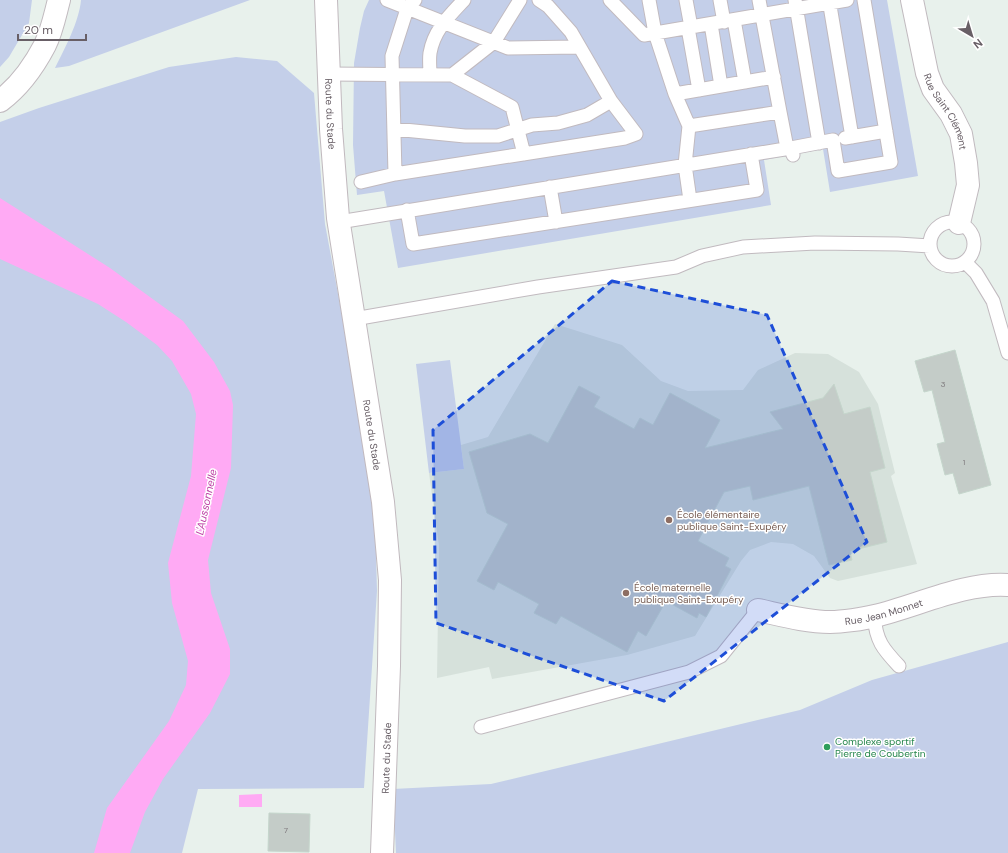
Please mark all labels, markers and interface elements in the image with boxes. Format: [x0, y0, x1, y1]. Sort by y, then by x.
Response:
scale bar [18, 16, 86, 42]
north arrow [952, 16, 992, 56]
text: 20 m [24, 22, 53, 38]
text: N [971, 36, 986, 52]
street label: Rue Saint Clément [921, 72, 970, 151]
street label: Route du Stade [322, 78, 339, 150]
house number: 3 [941, 379, 946, 389]
street label: Route du Stade [360, 399, 384, 472]
house number: 1 [963, 457, 965, 467]
water label: L'Aussonnelle [192, 468, 220, 536]
place label: École élémentaire publique Saint-Exupéry [677, 508, 787, 533]
marker: École élémentaire publique Saint-Exupéry [664, 515, 674, 525]
place label: École maternelle publique Saint-Exupéry [634, 581, 744, 606]
marker: École maternelle publique Saint-Exupéry [621, 588, 631, 598]
street label: Rue Jean Monnet [844, 596, 924, 628]
street label: Route du Stade [379, 722, 394, 794]
place label: Complexe sportif Pierre de Coubertin [835, 735, 926, 760]
marker: Complexe sportif Pierre de Coubertin [822, 742, 832, 752]
house number: 7 [284, 825, 288, 835]

